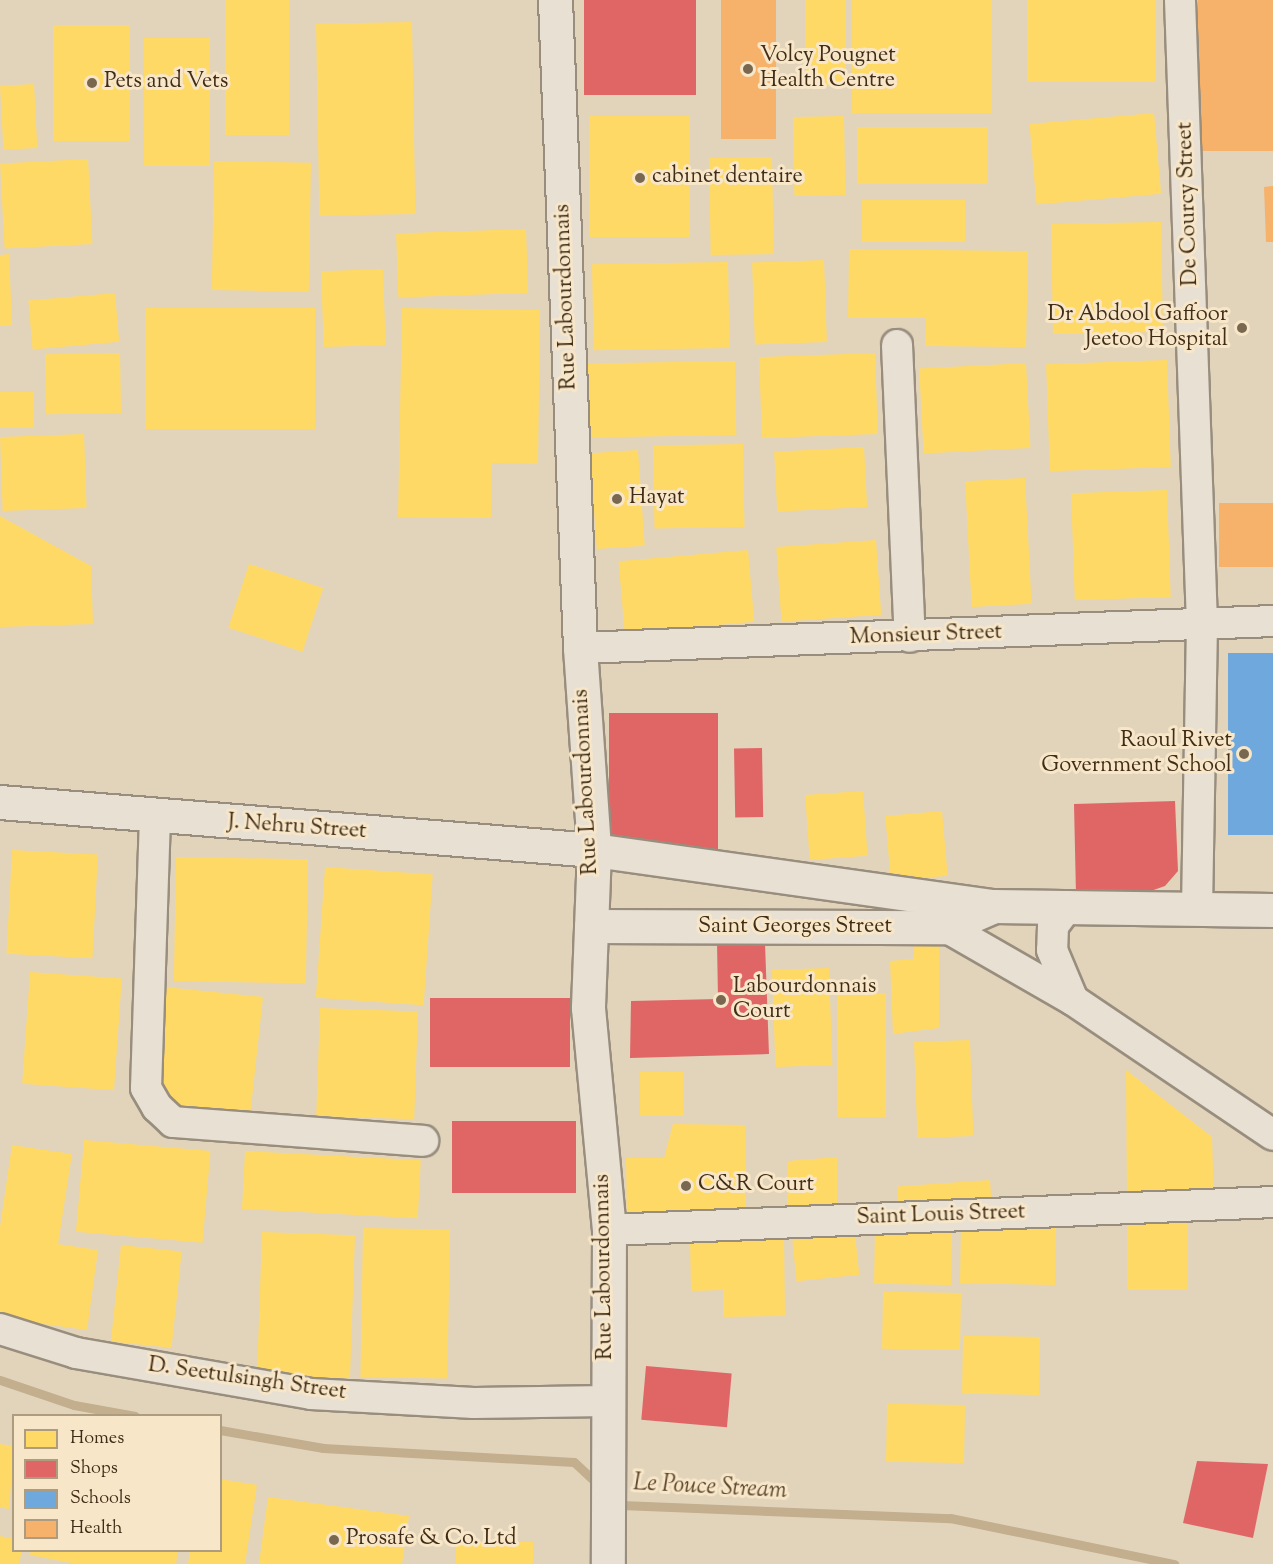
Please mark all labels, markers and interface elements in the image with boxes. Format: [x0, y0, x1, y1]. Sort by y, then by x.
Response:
place label: Volcy Pougnet Health Centre [760, 43, 896, 94]
marker: Volcy Pougnet Health Centre [741, 62, 755, 76]
place label: Pets and Vets [104, 70, 228, 96]
marker: Pets and Vets [85, 76, 99, 90]
street label: De Courcy Street [1173, 121, 1205, 287]
place label: cabinet dentaire [652, 165, 803, 191]
marker: cabinet dentaire [633, 171, 647, 185]
street label: Rue Labourdonnais [551, 203, 583, 391]
place label: Dr Abdool Gaffoor Jeetoo Hospital [1048, 302, 1228, 354]
marker: Dr Abdool Gaffoor Jeetoo Hospital [1233, 319, 1251, 337]
place label: Hayat [629, 486, 685, 512]
marker: Hayat [610, 492, 624, 506]
street label: Monsieur Street [849, 620, 1003, 652]
street label: Rue Labourdonnais [569, 688, 605, 876]
place label: Raoul Rivet Government School [1041, 728, 1232, 780]
marker: Raoul Rivet Government School [1237, 747, 1251, 761]
street label: J. Nehru Street [227, 810, 367, 846]
street label: Saint Georges Street [698, 915, 892, 941]
place label: Labourdonnais Court [733, 974, 876, 1026]
marker: Labourdonnais Court [714, 993, 728, 1007]
place label: C&R Court [698, 1173, 814, 1199]
street label: Rue Labourdonnais [590, 1174, 620, 1360]
marker: C&R Court [679, 1179, 693, 1193]
street label: Saint Louis Street [856, 1200, 1026, 1232]
street label: D. Seetulsingh Street [146, 1353, 348, 1407]
legend [12, 1414, 222, 1552]
text: Homes [70, 1426, 124, 1452]
text: Shops [70, 1456, 118, 1482]
water label: Le Pouce Stream [632, 1470, 788, 1506]
text: Schools [70, 1486, 131, 1512]
text: Health [70, 1516, 123, 1542]
place label: Prosafe & Co. Ltd [346, 1527, 517, 1553]
marker: Prosafe & Co. Ltd [327, 1533, 341, 1547]

